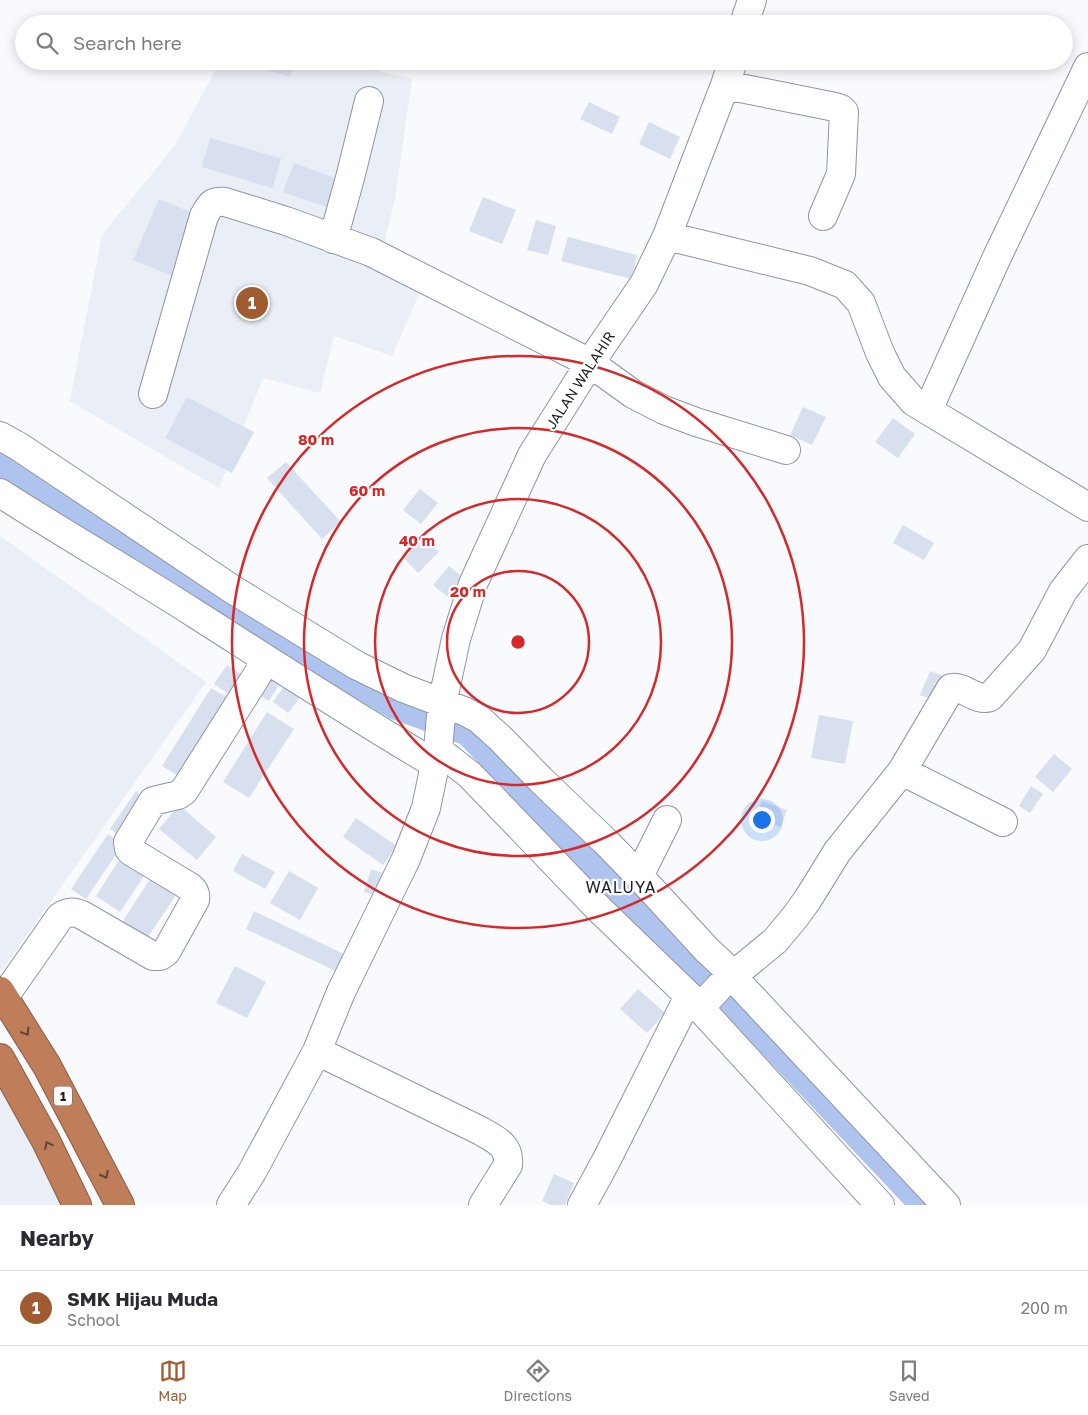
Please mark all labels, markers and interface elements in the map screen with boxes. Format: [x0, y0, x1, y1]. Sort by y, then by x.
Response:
search box [15, 15, 1073, 70]
icon: search [33, 29, 61, 57]
text: Search here [73, 31, 182, 54]
pin: 1 [236, 284, 268, 322]
street label: JALAN WALAHIR [542, 328, 618, 432]
text: 80 m [298, 430, 334, 448]
text: 60 m [349, 481, 385, 499]
text: 40 m [399, 531, 435, 549]
text: 20 m [450, 582, 486, 600]
centre of rings [509, 633, 527, 651]
your location [749, 807, 775, 833]
district label: WALUYA [586, 877, 656, 897]
one-way arrow [20, 1027, 30, 1036]
road number: 1 [54, 1086, 72, 1106]
one-way arrow [44, 1141, 54, 1150]
one-way arrow [99, 1169, 109, 1178]
text: Nearby [20, 1225, 94, 1251]
text: SMK Hijau Muda [67, 1287, 218, 1310]
text: 1 [32, 1298, 40, 1318]
text: 200 m [1021, 1298, 1068, 1318]
text: School [67, 1310, 120, 1330]
tab: Map [158, 1357, 187, 1404]
tab: Directions [504, 1357, 572, 1404]
tab: Saved [889, 1357, 930, 1404]

